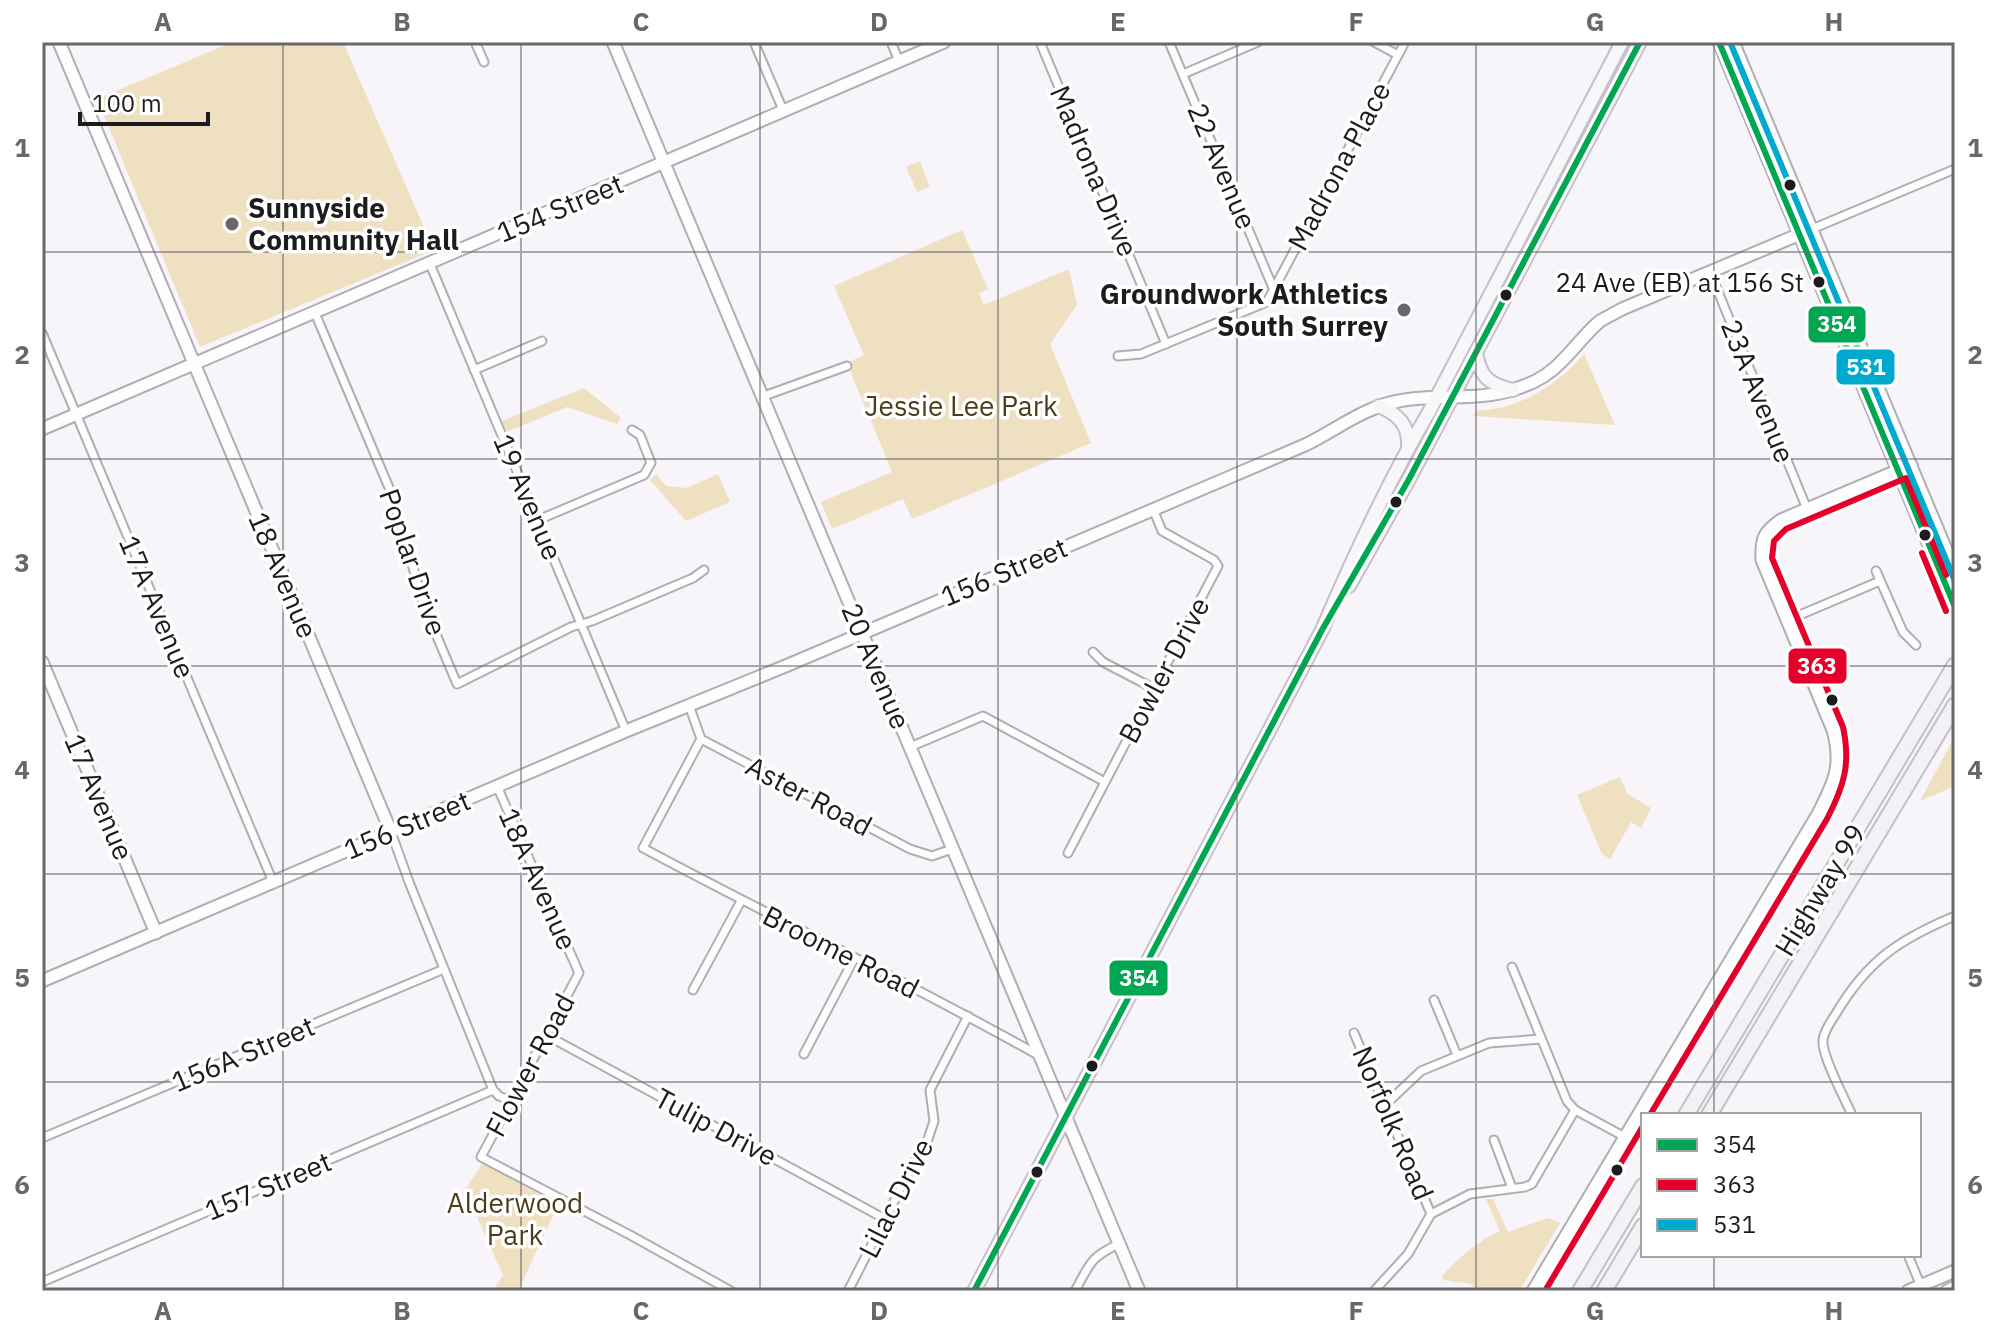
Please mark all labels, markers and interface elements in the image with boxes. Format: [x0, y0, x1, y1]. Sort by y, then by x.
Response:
text: A [154, 4, 172, 38]
text: B [393, 4, 411, 38]
text: C [633, 4, 650, 38]
text: D [870, 4, 888, 38]
text: E [1110, 4, 1126, 38]
text: F [1348, 4, 1364, 38]
text: G [1586, 4, 1604, 38]
text: H [1825, 4, 1843, 38]
street label: Madrona Place [1279, 75, 1399, 257]
scale bar [80, 76, 208, 126]
street label: Madrona Drive [1042, 80, 1147, 262]
text: 100 m [92, 87, 162, 119]
street label: 22 Avenue [1179, 97, 1266, 235]
text: 1 [14, 130, 30, 164]
text: 1 [1967, 130, 1983, 164]
street label: 154 Street [491, 164, 629, 251]
unlabelled marker [1782, 177, 1798, 193]
place label: Sunnyside Community Hall [248, 189, 459, 258]
marker: Sunnyside Community Hall [223, 215, 241, 233]
place label: 24 Ave (EB) at 156 St [1556, 265, 1804, 299]
marker: 24 Ave (EB) at 156 St [1811, 274, 1827, 290]
place label: Groundwork Athletics South Surrey [1100, 275, 1388, 344]
unlabelled marker [1498, 287, 1514, 303]
marker: Groundwork Athletics South Surrey [1395, 301, 1413, 319]
line badge: 354 [1807, 305, 1867, 344]
text: 354 [1817, 309, 1857, 338]
street label: 23A Avenue [1713, 314, 1804, 468]
text: 2 [14, 337, 30, 371]
text: 2 [1967, 337, 1983, 371]
line badge: 531 [1835, 348, 1896, 386]
text: 531 [1846, 352, 1886, 381]
park label: Jessie Lee Park [864, 387, 1058, 424]
street label: 19 Avenue [485, 428, 572, 566]
street label: Poplar Drive [371, 484, 456, 640]
unlabelled marker [1388, 494, 1404, 510]
street label: 18 Avenue [240, 506, 327, 644]
unlabelled marker [1917, 527, 1933, 543]
street label: 156 Street [935, 528, 1073, 615]
street label: 17A Avenue [111, 530, 204, 684]
text: 3 [14, 545, 30, 579]
text: 3 [1967, 545, 1983, 579]
street label: Bowler Drive [1110, 590, 1217, 749]
street label: 20 Avenue [833, 597, 920, 735]
line badge: 363 [1787, 647, 1848, 685]
text: 363 [1797, 651, 1837, 680]
unlabelled marker [1824, 692, 1840, 708]
street label: 17 Avenue [56, 728, 143, 866]
street label: Aster Road [740, 747, 879, 844]
text: 4 [14, 752, 30, 786]
text: 4 [1967, 752, 1983, 786]
street label: 156 Street [338, 781, 476, 868]
street label: 18A Avenue [491, 802, 586, 956]
street label: Highway 99 [1766, 817, 1873, 963]
street label: Broome Road [757, 896, 926, 1007]
line badge: 354 [1108, 959, 1169, 997]
text: 5 [14, 960, 30, 994]
text: 5 [1967, 960, 1983, 994]
text: 354 [1119, 963, 1159, 992]
street label: Flower Road [476, 987, 583, 1143]
street label: 156A Street [166, 1007, 320, 1100]
street label: Norfolk Road [1344, 1040, 1443, 1205]
unlabelled marker [1084, 1058, 1100, 1074]
street label: Tulip Drive [649, 1079, 784, 1174]
legend [1641, 1113, 1921, 1257]
text: 354 [1713, 1128, 1756, 1160]
street label: Lilac Drive [850, 1132, 941, 1264]
street label: 157 Street [199, 1142, 337, 1229]
unlabelled marker [1609, 1162, 1625, 1178]
unlabelled marker [1029, 1164, 1045, 1180]
text: 6 [14, 1167, 30, 1201]
text: 6 [1967, 1167, 1983, 1201]
text: 363 [1713, 1168, 1756, 1200]
park label: Alderwood Park [447, 1184, 583, 1253]
text: 531 [1713, 1208, 1756, 1240]
text: A [154, 1293, 172, 1327]
text: B [393, 1293, 411, 1327]
text: C [633, 1293, 650, 1327]
text: D [870, 1293, 888, 1327]
text: E [1110, 1293, 1126, 1327]
text: F [1348, 1293, 1364, 1327]
text: G [1586, 1293, 1604, 1327]
text: H [1825, 1293, 1843, 1327]

